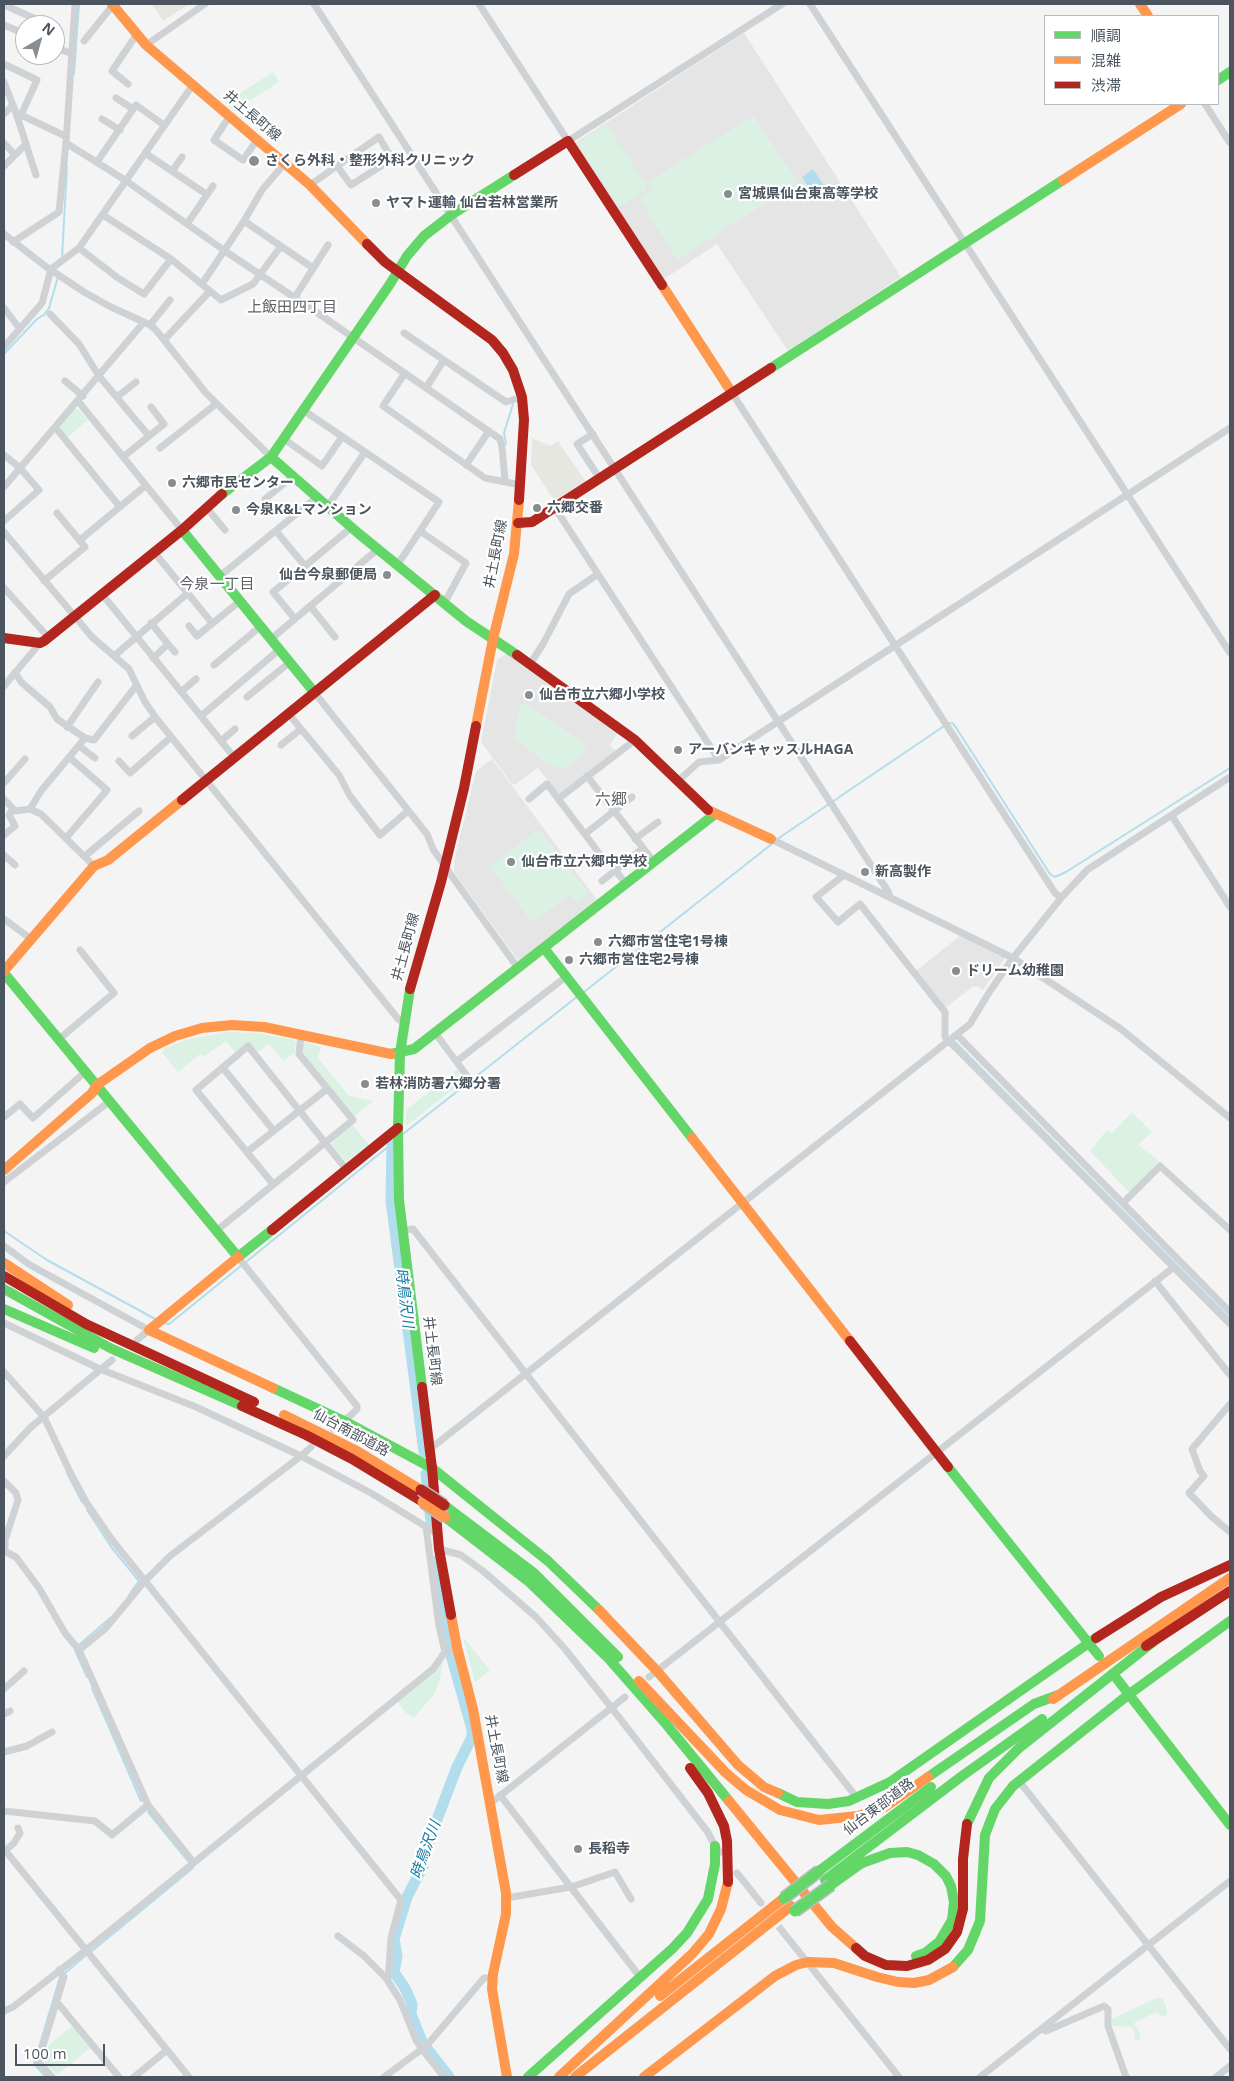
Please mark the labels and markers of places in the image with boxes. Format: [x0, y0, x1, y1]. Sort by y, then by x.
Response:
place label: さくら外科・整形外科クリニック [265, 153, 475, 169]
marker: さくら外科・整形外科クリニック [247, 154, 261, 168]
place label: 宮城県仙台東高等学校 [738, 186, 878, 202]
marker: 宮城県仙台東高等学校 [722, 188, 734, 200]
place label: ヤマト運輸 仙台若林営業所 [386, 195, 558, 211]
marker: ヤマト運輸 仙台若林営業所 [370, 197, 382, 209]
place label: 六郷市民センター [182, 475, 294, 491]
marker: 六郷市民センター [166, 477, 178, 489]
place label: 六郷交番 [547, 500, 603, 516]
place label: 今泉K&Lマンション [246, 502, 372, 518]
marker: 六郷交番 [531, 502, 543, 514]
marker: 今泉K&Lマンション [230, 504, 242, 516]
place label: 仙台今泉郵便局 [279, 567, 377, 583]
marker: 仙台今泉郵便局 [381, 569, 393, 581]
place label: 仙台市立六郷小学校 [539, 687, 665, 703]
marker: 仙台市立六郷小学校 [523, 689, 535, 701]
place label: アーバンキャッスルHAGA [688, 742, 853, 758]
marker: アーバンキャッスルHAGA [672, 744, 684, 756]
place label: 仙台市立六郷中学校 [521, 854, 647, 870]
marker: 仙台市立六郷中学校 [505, 856, 517, 868]
place label: 新高製作 [875, 864, 931, 880]
marker: 新高製作 [859, 866, 871, 878]
place label: 六郷市営住宅1号棟 [608, 934, 728, 950]
marker: 六郷市営住宅1号棟 [592, 936, 604, 948]
place label: 六郷市営住宅2号棟 [579, 952, 699, 968]
marker: 六郷市営住宅2号棟 [563, 954, 575, 966]
place label: ドリーム幼稚園 [966, 963, 1064, 979]
marker: ドリーム幼稚園 [950, 965, 962, 977]
place label: 若林消防署六郷分署 [375, 1076, 501, 1092]
marker: 若林消防署六郷分署 [359, 1078, 371, 1090]
place label: 長稻寺 [588, 1841, 630, 1857]
marker: 長稻寺 [572, 1843, 584, 1855]

